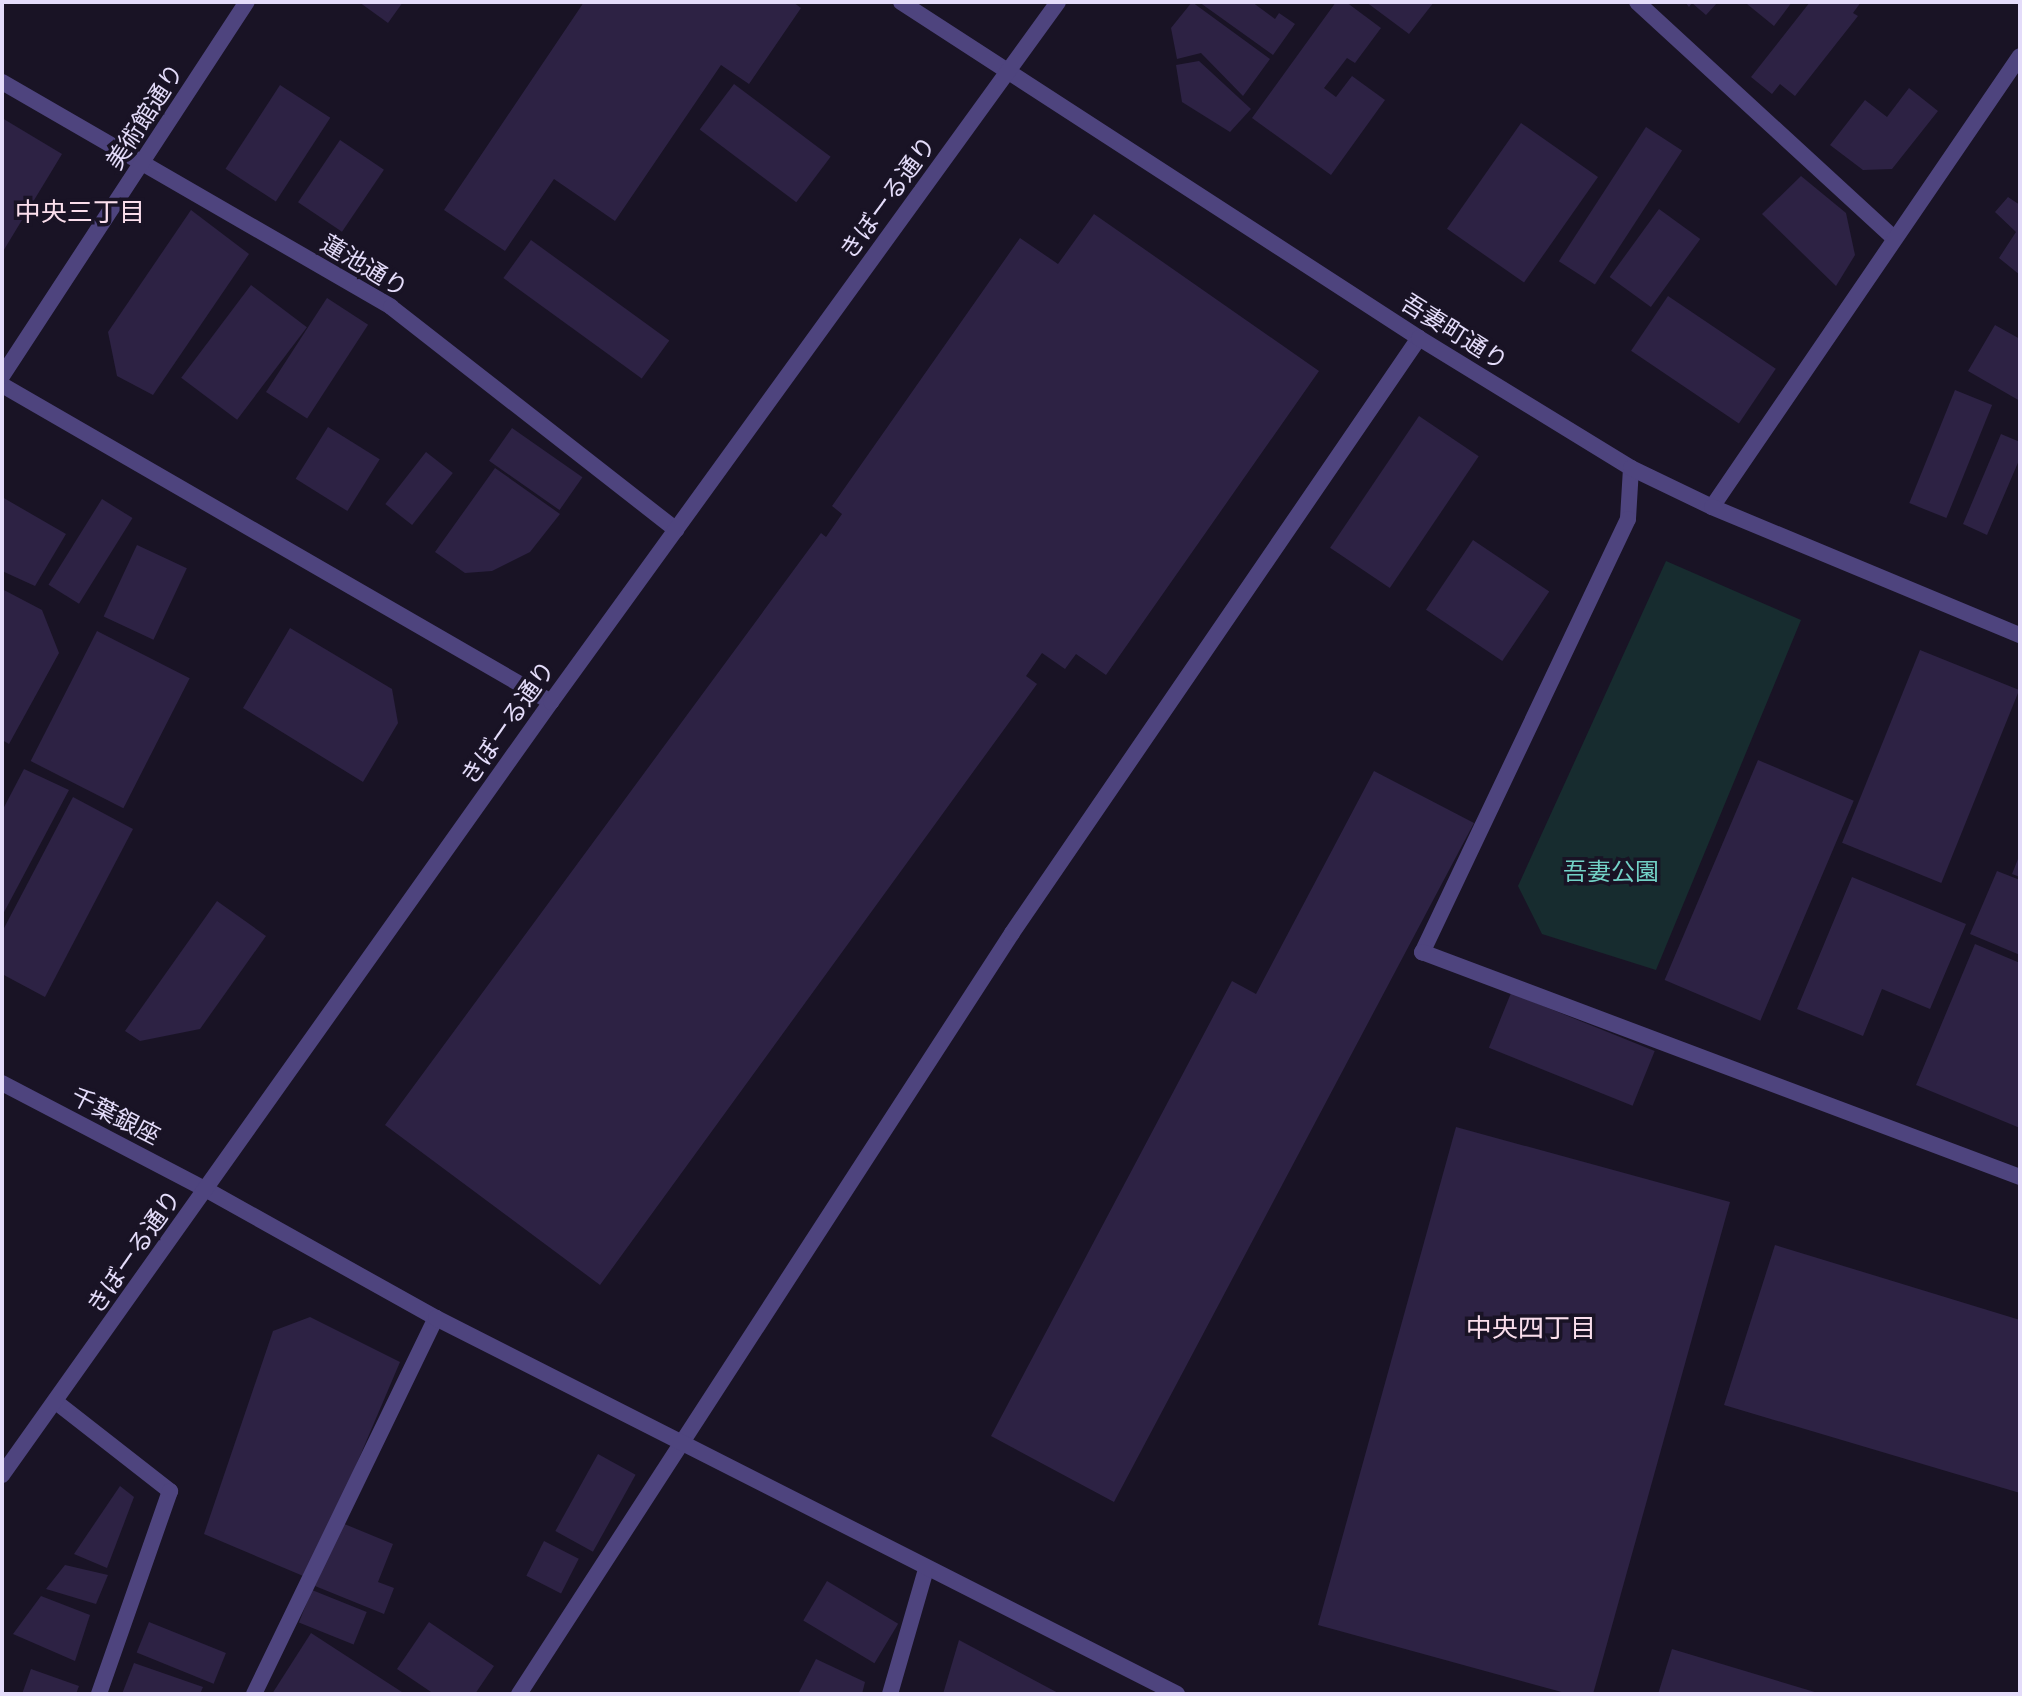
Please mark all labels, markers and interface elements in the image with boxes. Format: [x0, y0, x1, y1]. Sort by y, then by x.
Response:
street label: 美術館通り [99, 58, 189, 174]
street label: きぼーる通り [833, 130, 941, 264]
district label: 中央三丁目 [15, 195, 145, 227]
street label: 蓮池通り [316, 228, 414, 302]
street label: 吾妻町通り [1396, 287, 1514, 375]
street label: きぼーる通り [454, 655, 560, 789]
park label: 吾妻公園 [1563, 857, 1659, 885]
street label: 千葉銀座 [67, 1080, 165, 1150]
street label: きぼーる通り [80, 1184, 186, 1318]
district label: 中央四丁目 [1466, 1311, 1596, 1343]

